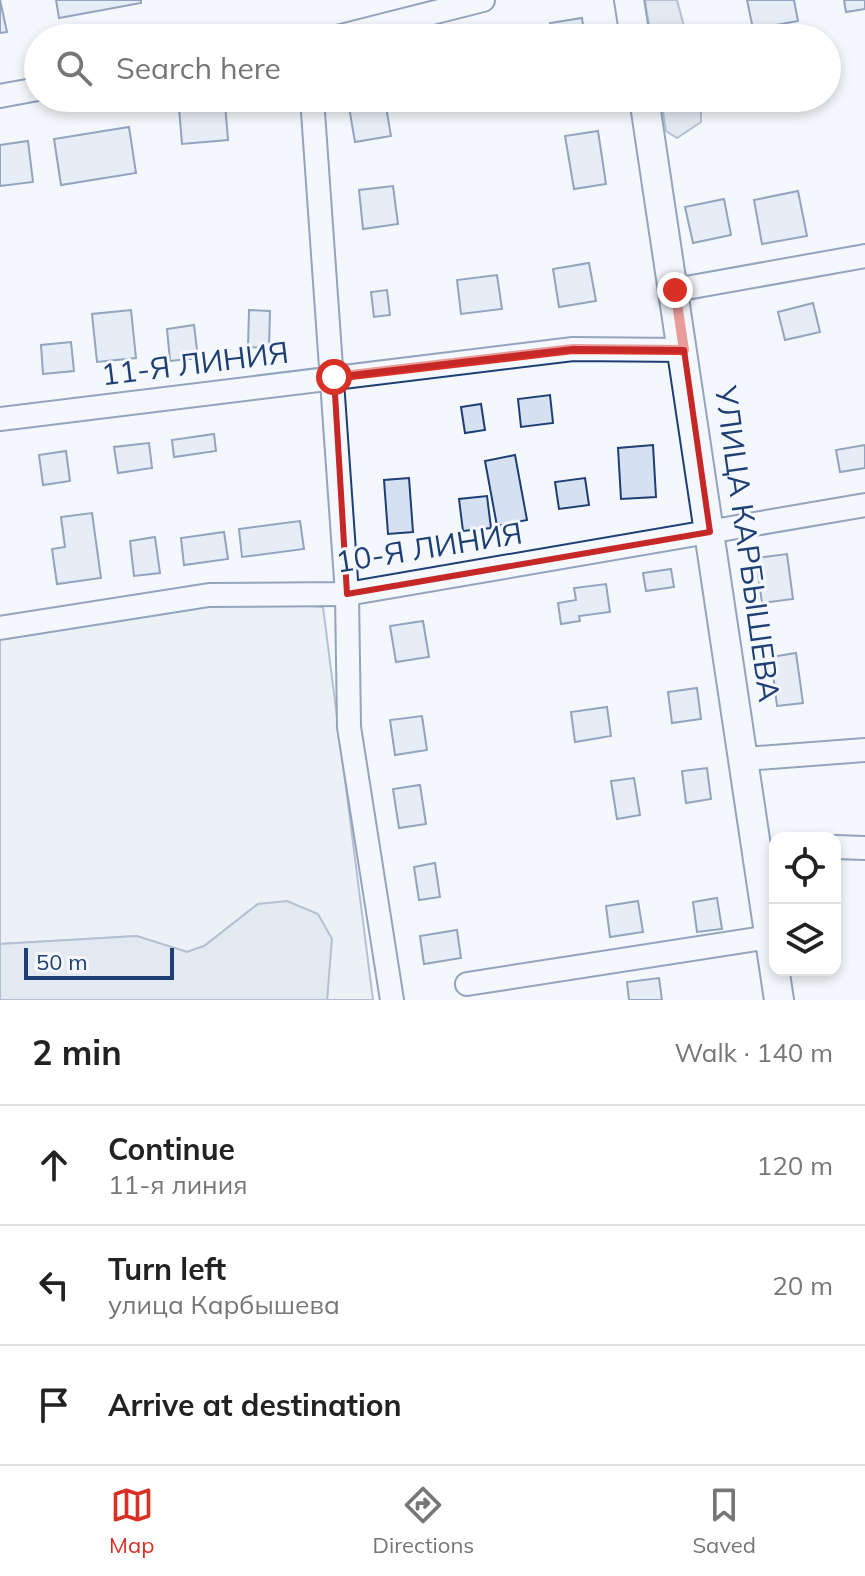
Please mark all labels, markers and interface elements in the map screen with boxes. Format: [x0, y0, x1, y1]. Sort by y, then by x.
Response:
search box [24, 24, 841, 112]
icon: search [52, 46, 96, 90]
text: Search here [116, 49, 281, 87]
route end [657, 272, 693, 308]
street label: 11-Я ЛИНИЯ [99, 333, 291, 393]
route start [316, 359, 352, 395]
street label: УЛИЦА КАРБЫШЕВА [707, 382, 789, 704]
street label: 10-Я ЛИНИЯ [333, 513, 525, 581]
map controls [769, 832, 841, 976]
button: locate [769, 832, 841, 904]
button: layers [769, 904, 841, 976]
scale bar [24, 944, 174, 980]
text: 50 m [36, 948, 87, 976]
text: 2 min [32, 1031, 122, 1074]
text: Walk · 140 m [674, 1036, 833, 1069]
text: Continue [108, 1130, 235, 1168]
icon: ahead [32, 1143, 76, 1187]
text: 120 m [757, 1149, 833, 1182]
text: 11-я линия [108, 1168, 247, 1201]
text: Turn left [108, 1250, 226, 1288]
icon: left [32, 1263, 76, 1307]
text: 20 m [772, 1269, 833, 1302]
text: улица Карбышева [108, 1288, 340, 1321]
icon: arrive [32, 1383, 76, 1427]
text: Arrive at destination [108, 1386, 402, 1424]
tab: Map [109, 1483, 154, 1559]
tab: Directions [373, 1483, 474, 1559]
tab: Saved [692, 1483, 756, 1559]

